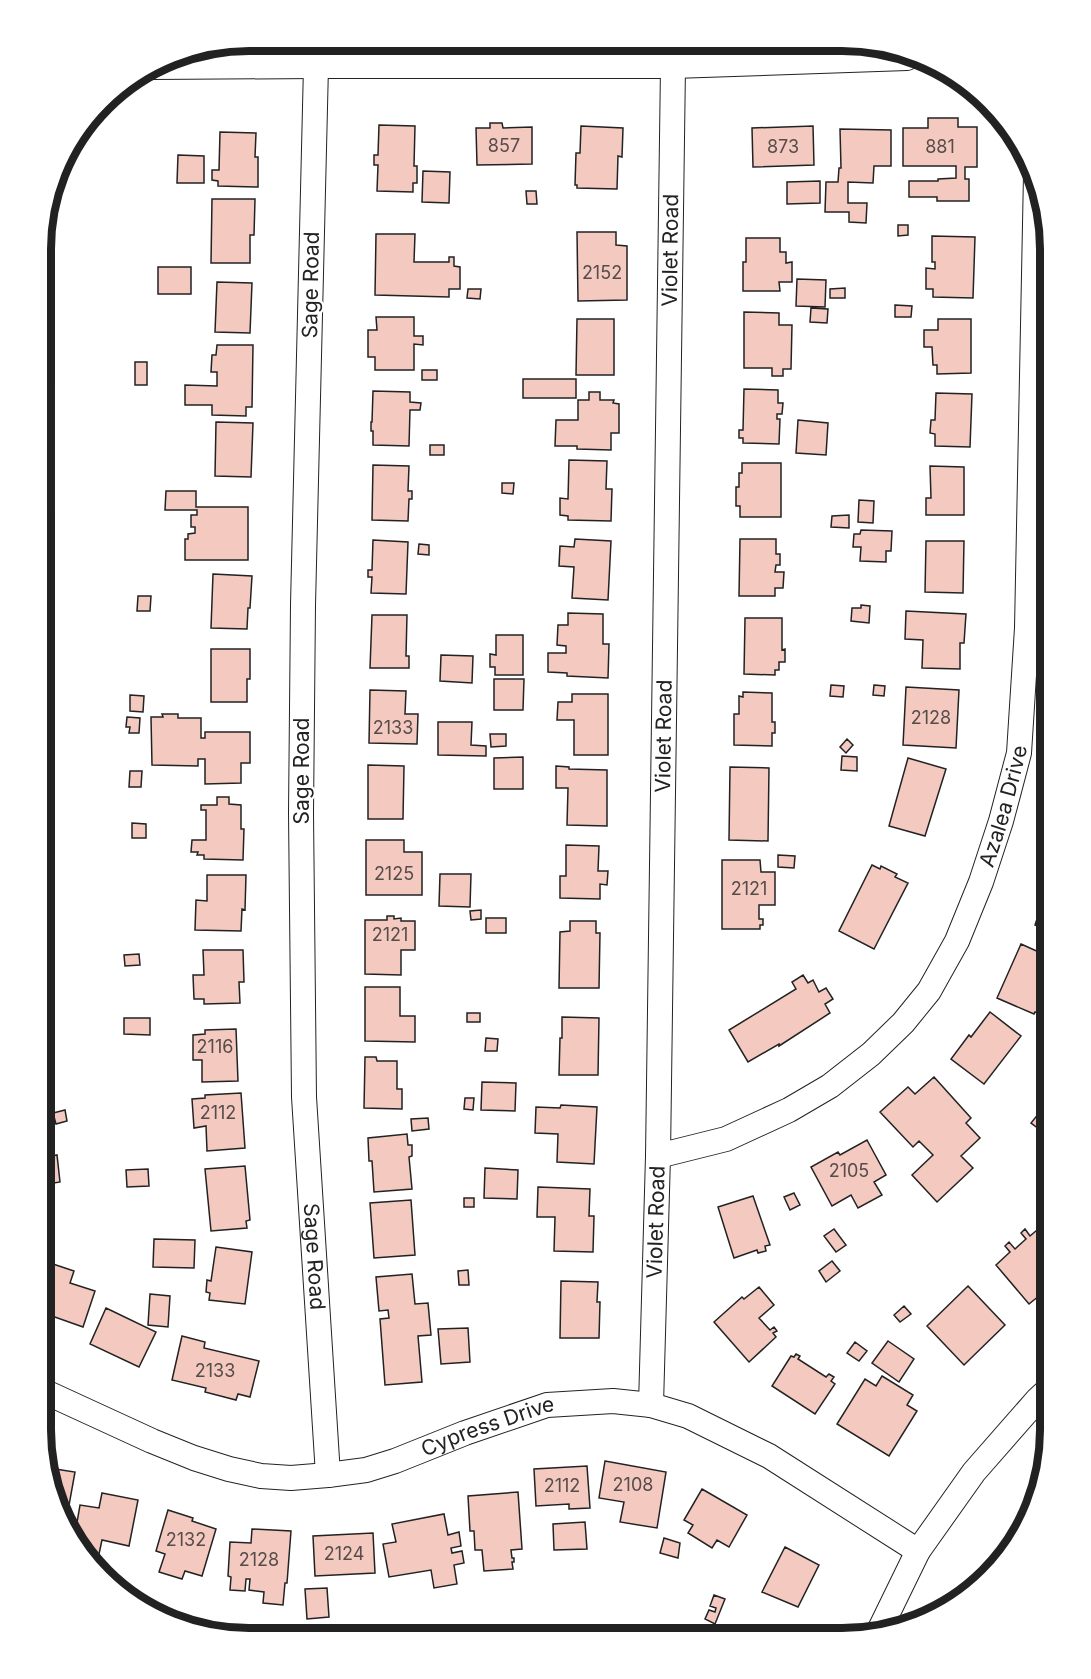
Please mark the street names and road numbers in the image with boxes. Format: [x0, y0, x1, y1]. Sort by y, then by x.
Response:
street label: Violet Road [657, 194, 683, 307]
street label: Sage Road [297, 231, 324, 339]
street label: Violet Road [650, 679, 677, 793]
street label: Sage Road [289, 718, 314, 824]
street label: Azalea Drive [974, 745, 1031, 870]
street label: Violet Road [642, 1165, 670, 1279]
street label: Sage Road [299, 1202, 330, 1311]
street label: Cypress Drive [417, 1392, 555, 1461]

